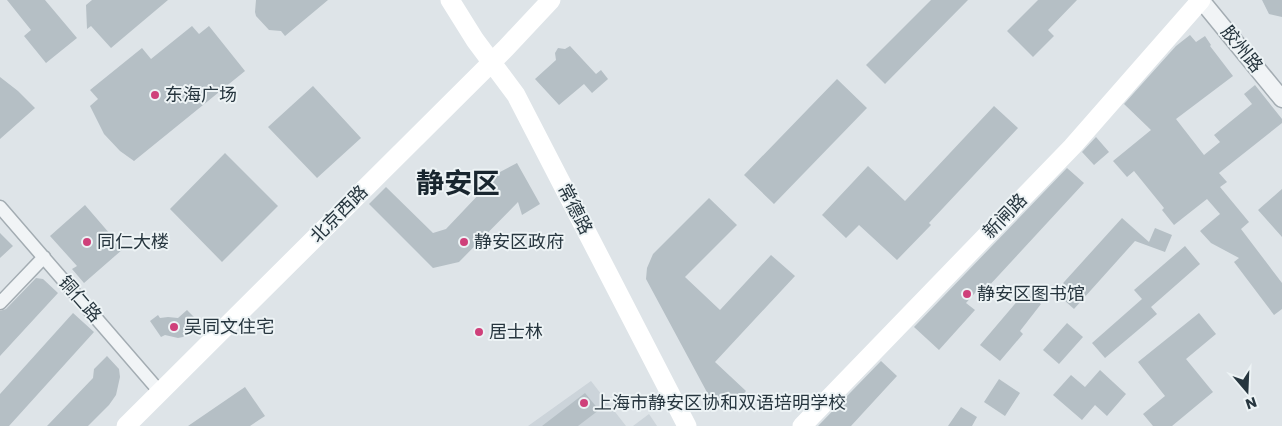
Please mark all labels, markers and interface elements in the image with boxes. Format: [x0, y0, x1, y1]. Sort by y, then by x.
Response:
street label: 胶州路 [1216, 20, 1269, 78]
place label: 东海广场 [165, 82, 237, 107]
marker: 东海广场 [149, 89, 161, 101]
district label: 静安区 [416, 164, 500, 203]
street label: 北京西路 [304, 179, 373, 248]
street label: 常德路 [552, 179, 599, 239]
street label: 新闸路 [977, 188, 1032, 244]
place label: 同仁大楼 [97, 229, 169, 254]
place label: 静安区政府 [474, 229, 564, 254]
marker: 同仁大楼 [81, 236, 93, 248]
marker: 静安区政府 [458, 236, 470, 248]
street label: 铜仁路 [53, 270, 108, 327]
place label: 静安区图书馆 [977, 281, 1085, 306]
marker: 静安区图书馆 [961, 288, 973, 300]
place label: 吴同文住宅 [184, 314, 274, 339]
place label: 居士林 [489, 319, 543, 344]
marker: 吴同文住宅 [168, 321, 180, 333]
marker: 居士林 [473, 326, 485, 338]
north arrow [1222, 366, 1272, 416]
place label: 上海市静安区协和双语培明学校 [594, 390, 846, 415]
text: N [1243, 392, 1259, 414]
marker: 上海市静安区协和双语培明学校 [578, 397, 590, 409]

